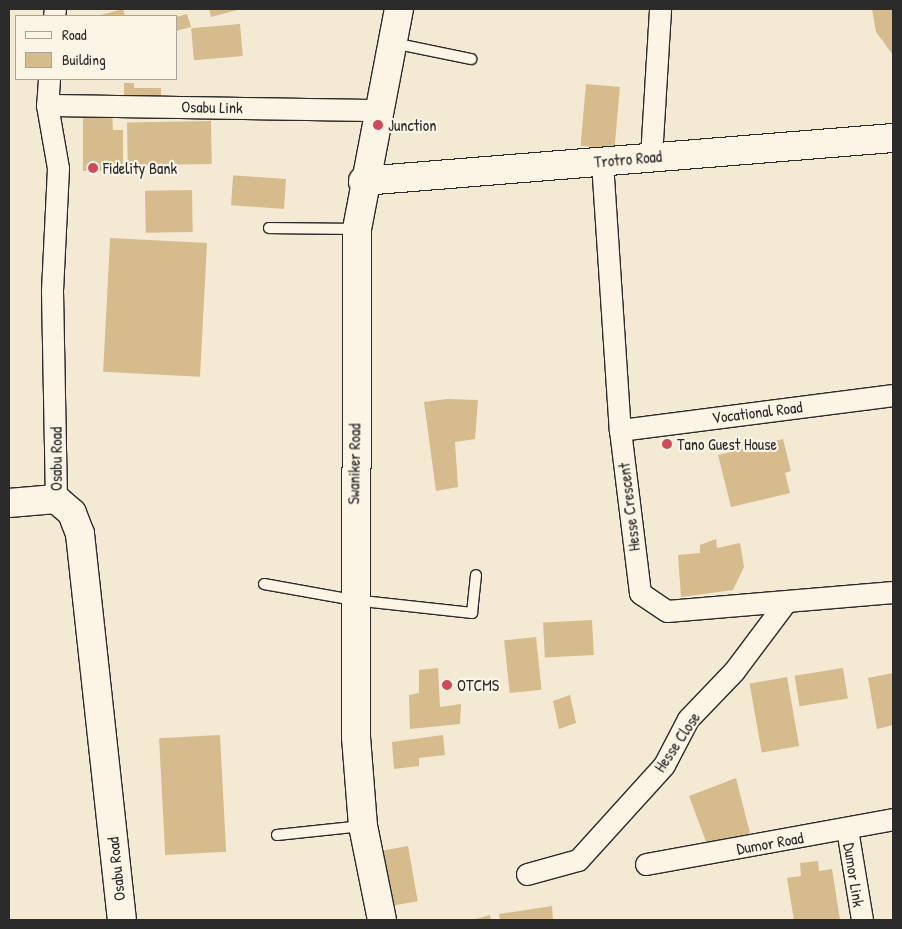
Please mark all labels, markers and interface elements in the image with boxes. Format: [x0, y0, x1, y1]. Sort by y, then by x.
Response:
legend [15, 15, 178, 80]
text: Road [62, 24, 87, 45]
text: Building [62, 49, 106, 70]
street label: Osabu Link [181, 97, 243, 117]
place label: Junction [388, 115, 437, 135]
marker: Junction [372, 119, 384, 131]
street label: Trotro Road [593, 146, 663, 172]
place label: Fidelity Bank [103, 158, 177, 178]
marker: Fidelity Bank [87, 162, 99, 174]
street label: Vocational Road [711, 397, 803, 427]
street label: Swaniker Road [344, 423, 364, 505]
street label: Osabu Road [46, 427, 66, 491]
place label: Tano Guest House [677, 434, 777, 454]
marker: Tano Guest House [661, 438, 673, 450]
street label: Hesse Crescent [614, 462, 644, 552]
place label: OTCMS [457, 675, 499, 695]
marker: OTCMS [441, 679, 453, 691]
street label: Hesse Close [650, 708, 704, 776]
street label: Dumor Road [735, 828, 805, 858]
street label: Osabu Road [103, 836, 129, 902]
street label: Dumor Link [839, 842, 869, 908]

